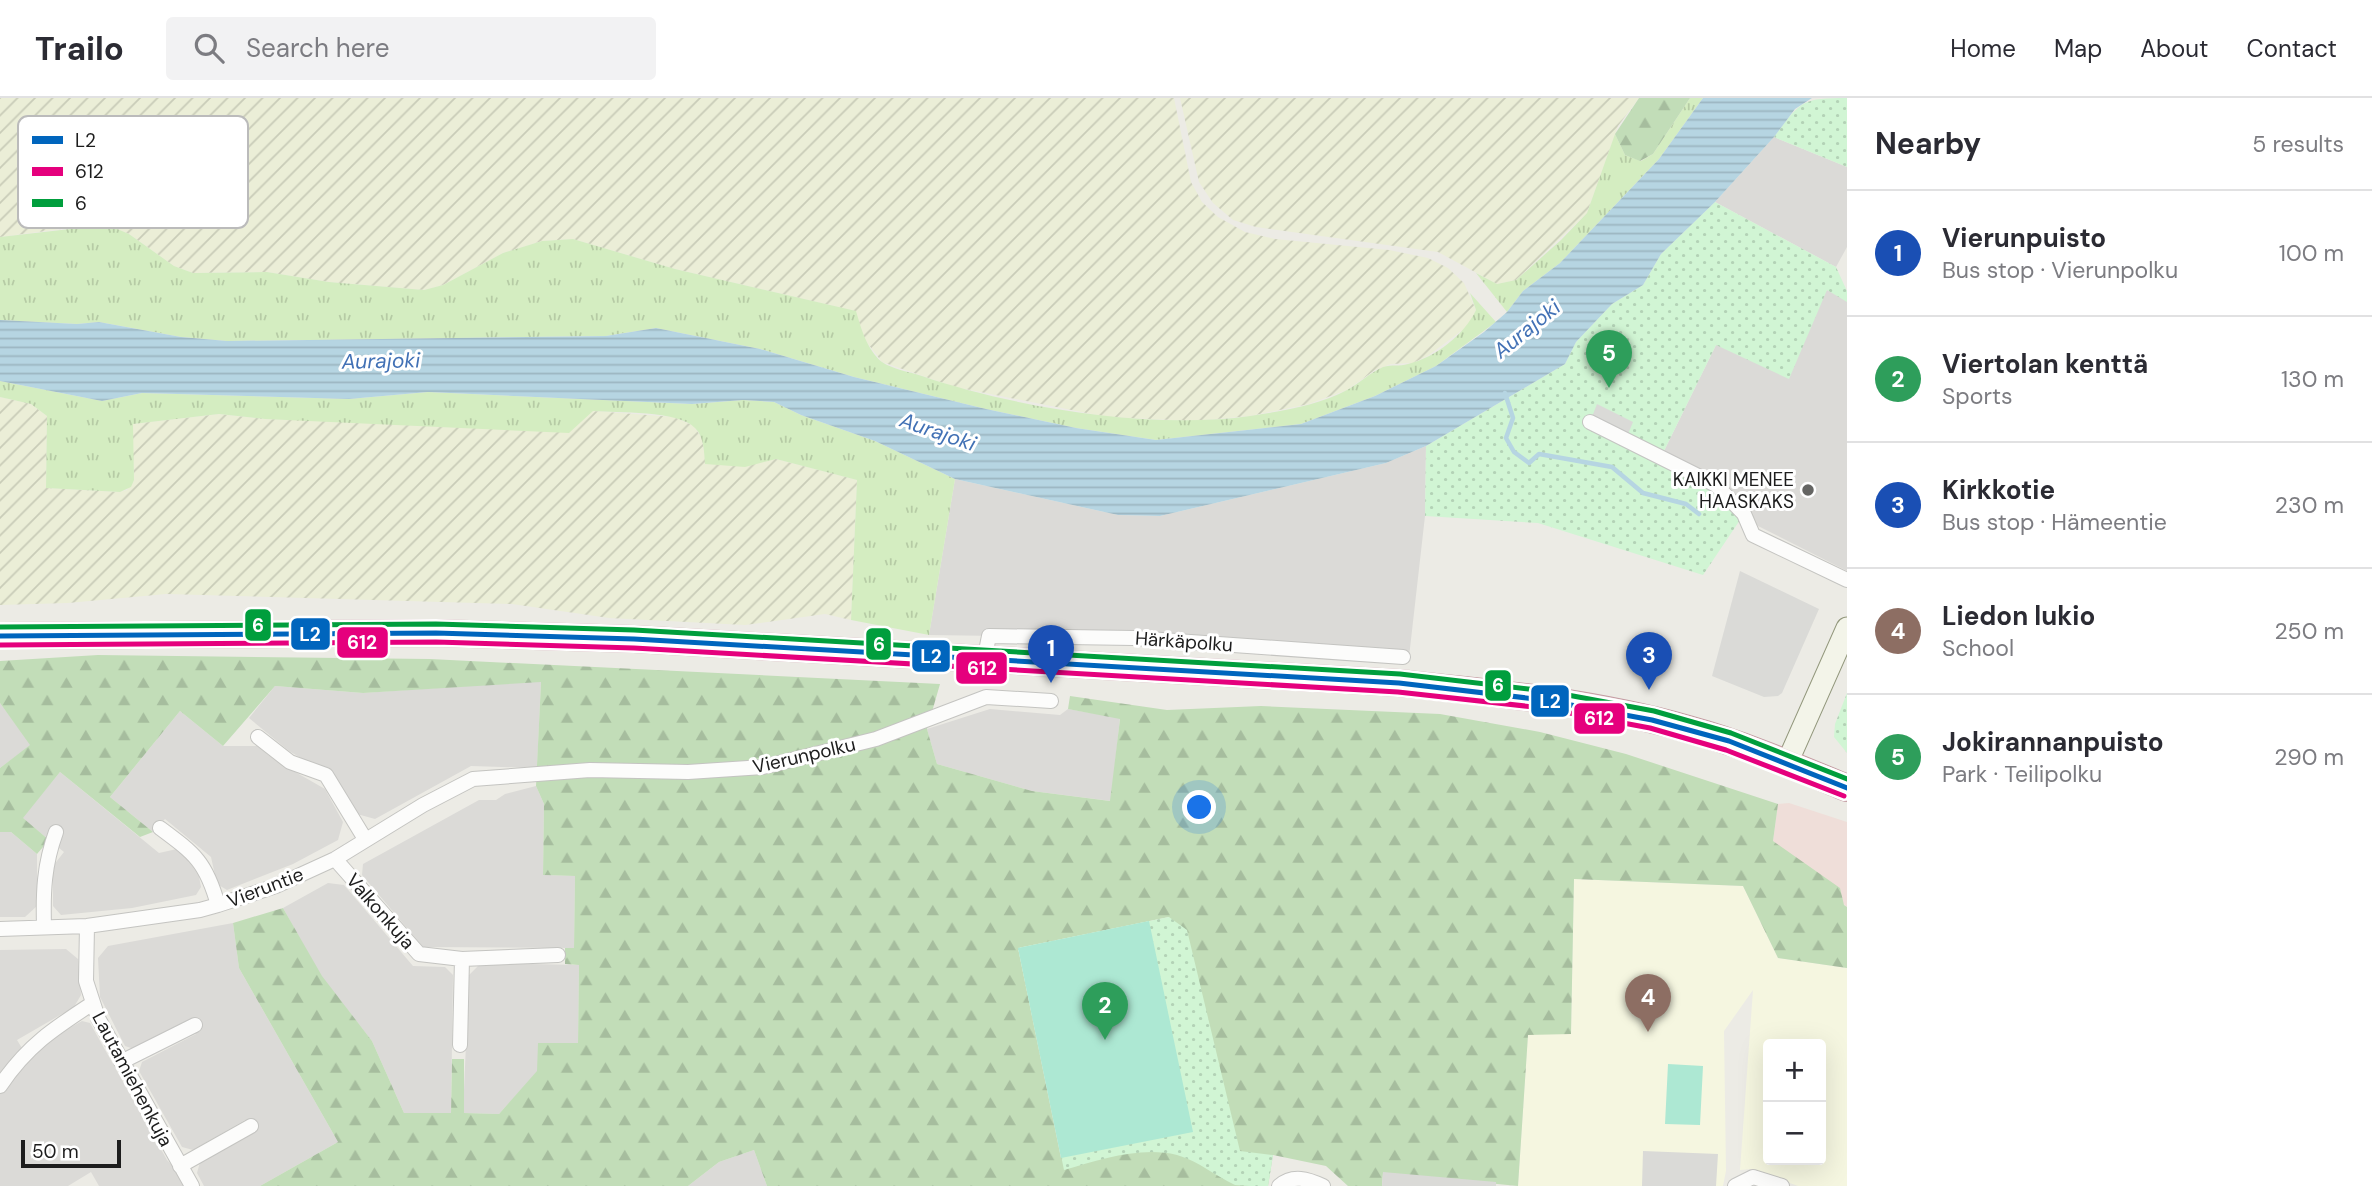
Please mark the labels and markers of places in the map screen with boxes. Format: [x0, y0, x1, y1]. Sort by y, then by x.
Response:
pin: 5 [1586, 330, 1632, 388]
place label: KAIKKI MENEE HAASKAKS [1673, 467, 1794, 514]
marker: KAIKKI MENEE HAASKAKS [1800, 482, 1816, 498]
pin: 1 [1028, 625, 1074, 683]
pin: 3 [1626, 632, 1672, 690]
pin: 4 [1625, 974, 1671, 1032]
pin: 2 [1082, 982, 1128, 1040]

